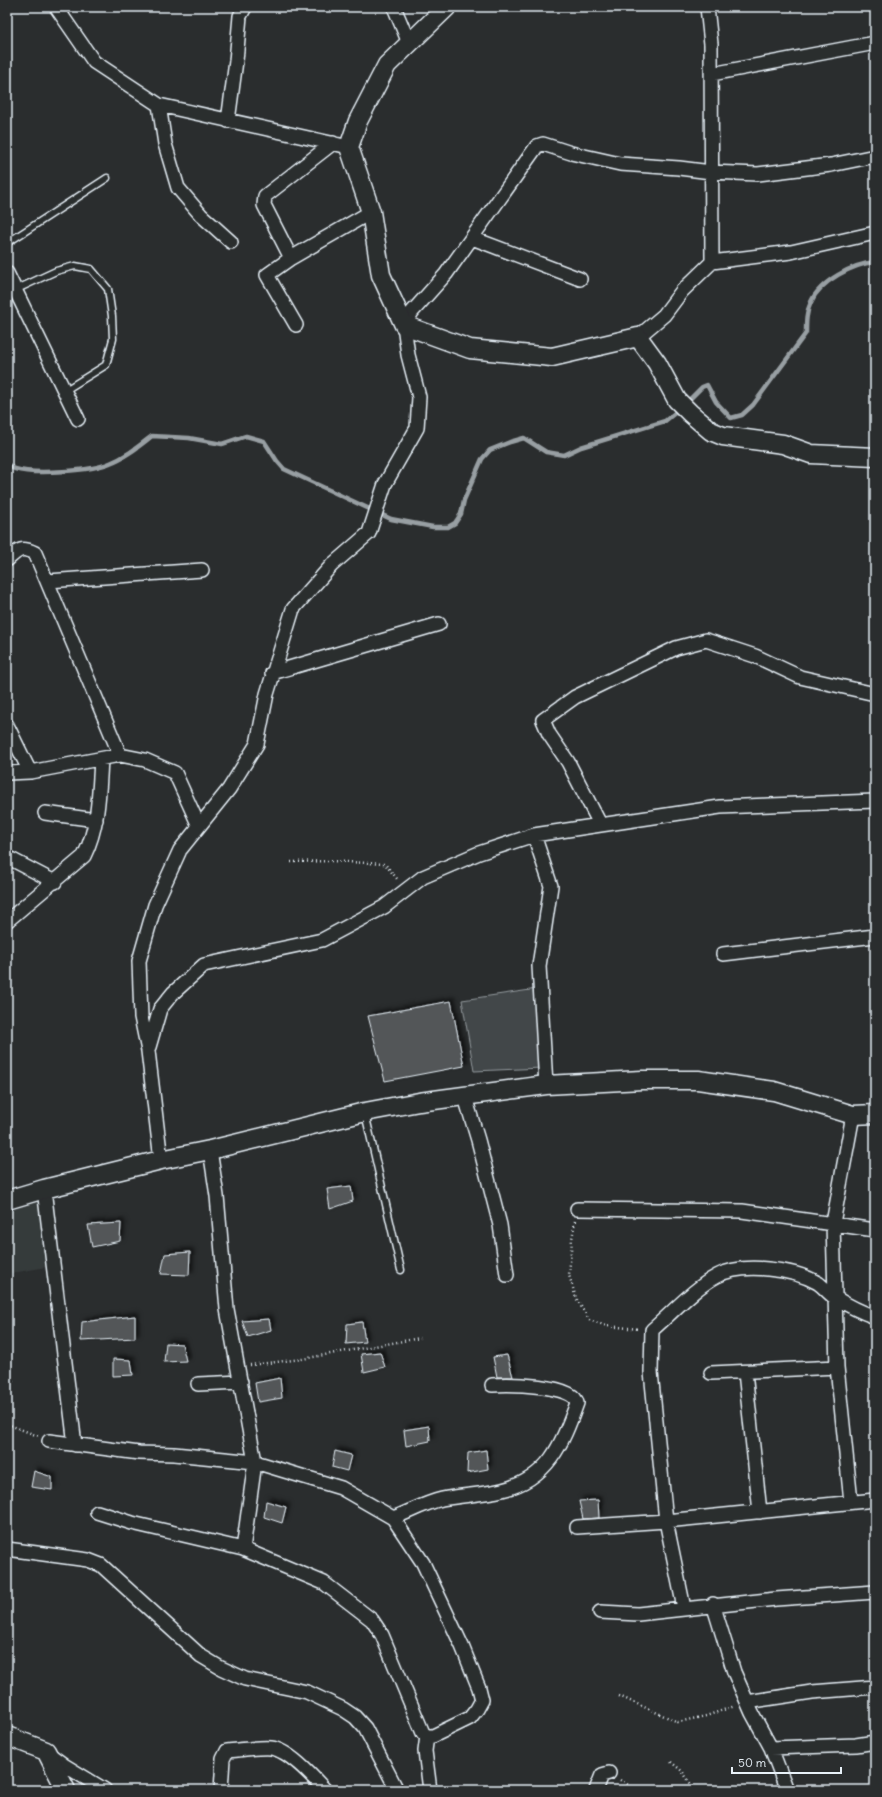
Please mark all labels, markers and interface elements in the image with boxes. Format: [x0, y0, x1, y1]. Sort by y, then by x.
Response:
scale bar [732, 1749, 841, 1775]
text: 50 m [738, 1755, 767, 1770]

